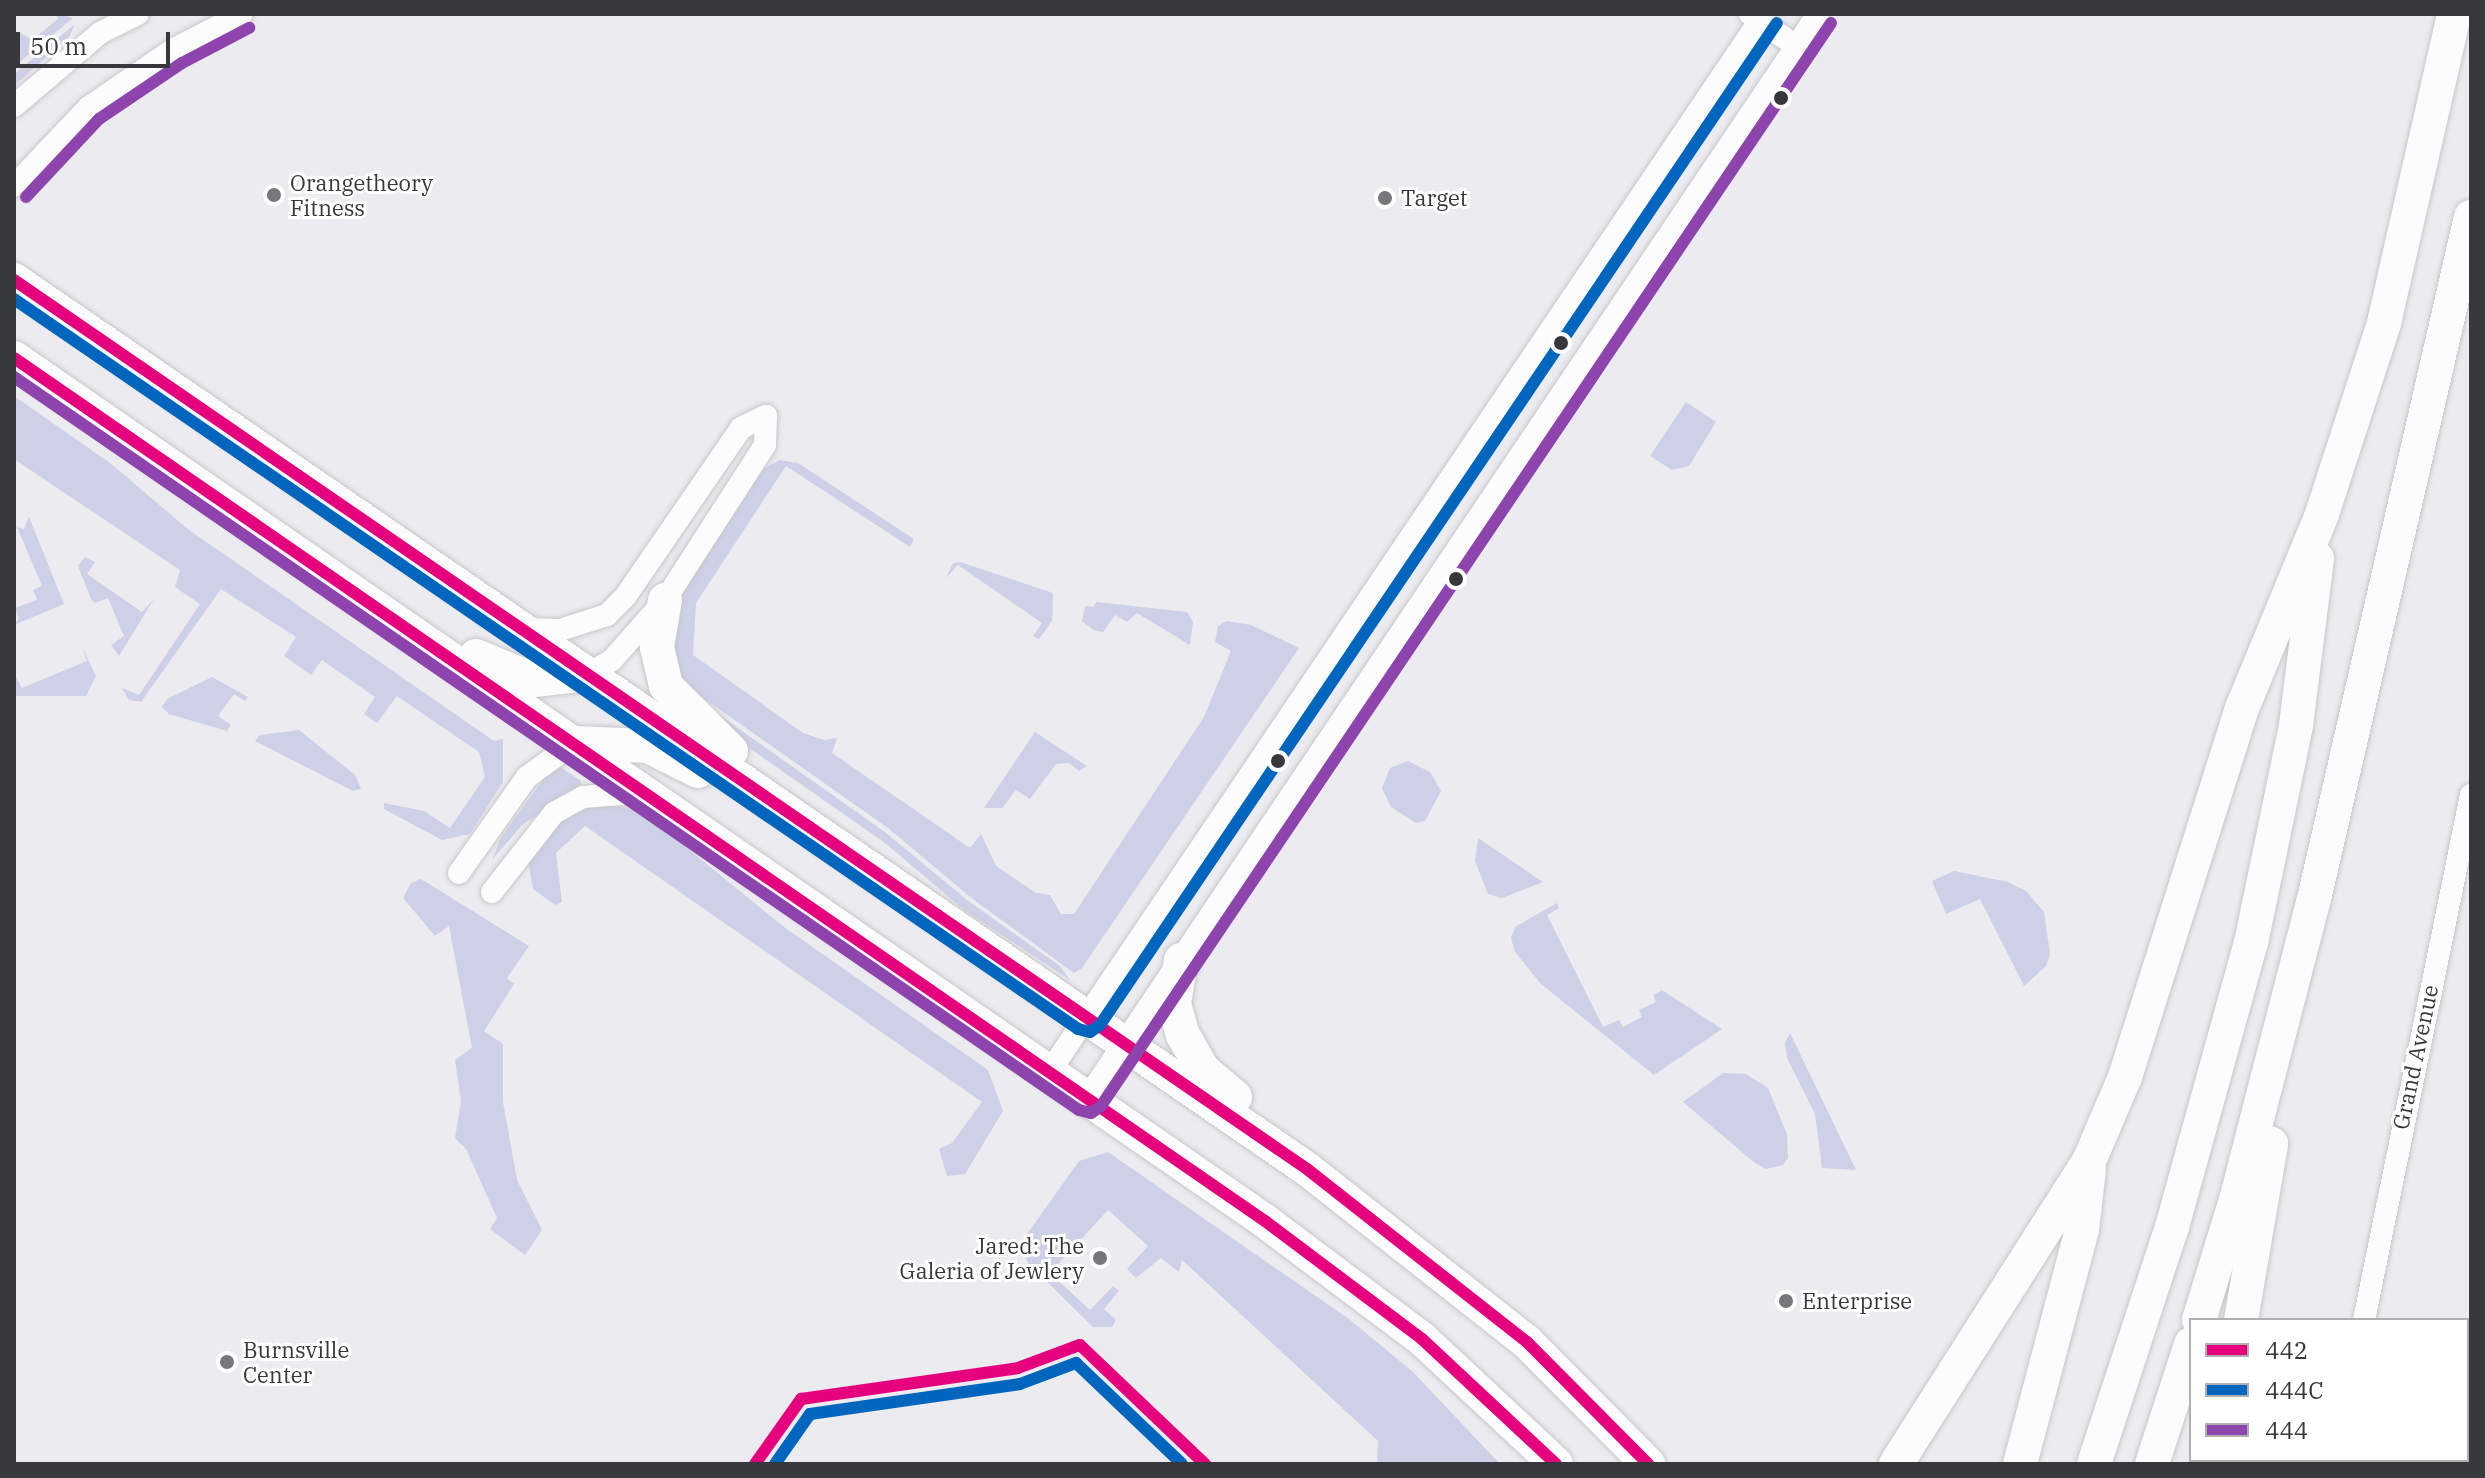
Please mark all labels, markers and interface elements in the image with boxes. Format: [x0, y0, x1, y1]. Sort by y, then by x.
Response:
scale bar [20, 16, 174, 66]
text: 50 m [30, 30, 87, 62]
unlabelled marker [1773, 90, 1789, 106]
place label: Orangetheory Fitness [290, 169, 433, 220]
place label: Target [1401, 185, 1468, 211]
marker: Orangetheory Fitness [265, 186, 283, 204]
marker: Target [1376, 189, 1394, 207]
unlabelled marker [1553, 335, 1569, 351]
unlabelled marker [1448, 571, 1464, 587]
unlabelled marker [1270, 753, 1286, 769]
street label: Grand Avenue [2387, 982, 2443, 1132]
place label: Jared: The Galeria of Jewlery [900, 1232, 1084, 1284]
marker: Jared: The Galeria of Jewlery [1091, 1249, 1109, 1267]
place label: Enterprise [1802, 1288, 1912, 1314]
marker: Enterprise [1777, 1292, 1795, 1310]
legend [2189, 1318, 2469, 1462]
text: 442 [2265, 1334, 2308, 1366]
place label: Burnsville Center [243, 1336, 349, 1388]
marker: Burnsville Center [218, 1353, 236, 1371]
text: 444C [2265, 1374, 2324, 1406]
text: 444 [2265, 1414, 2308, 1446]

